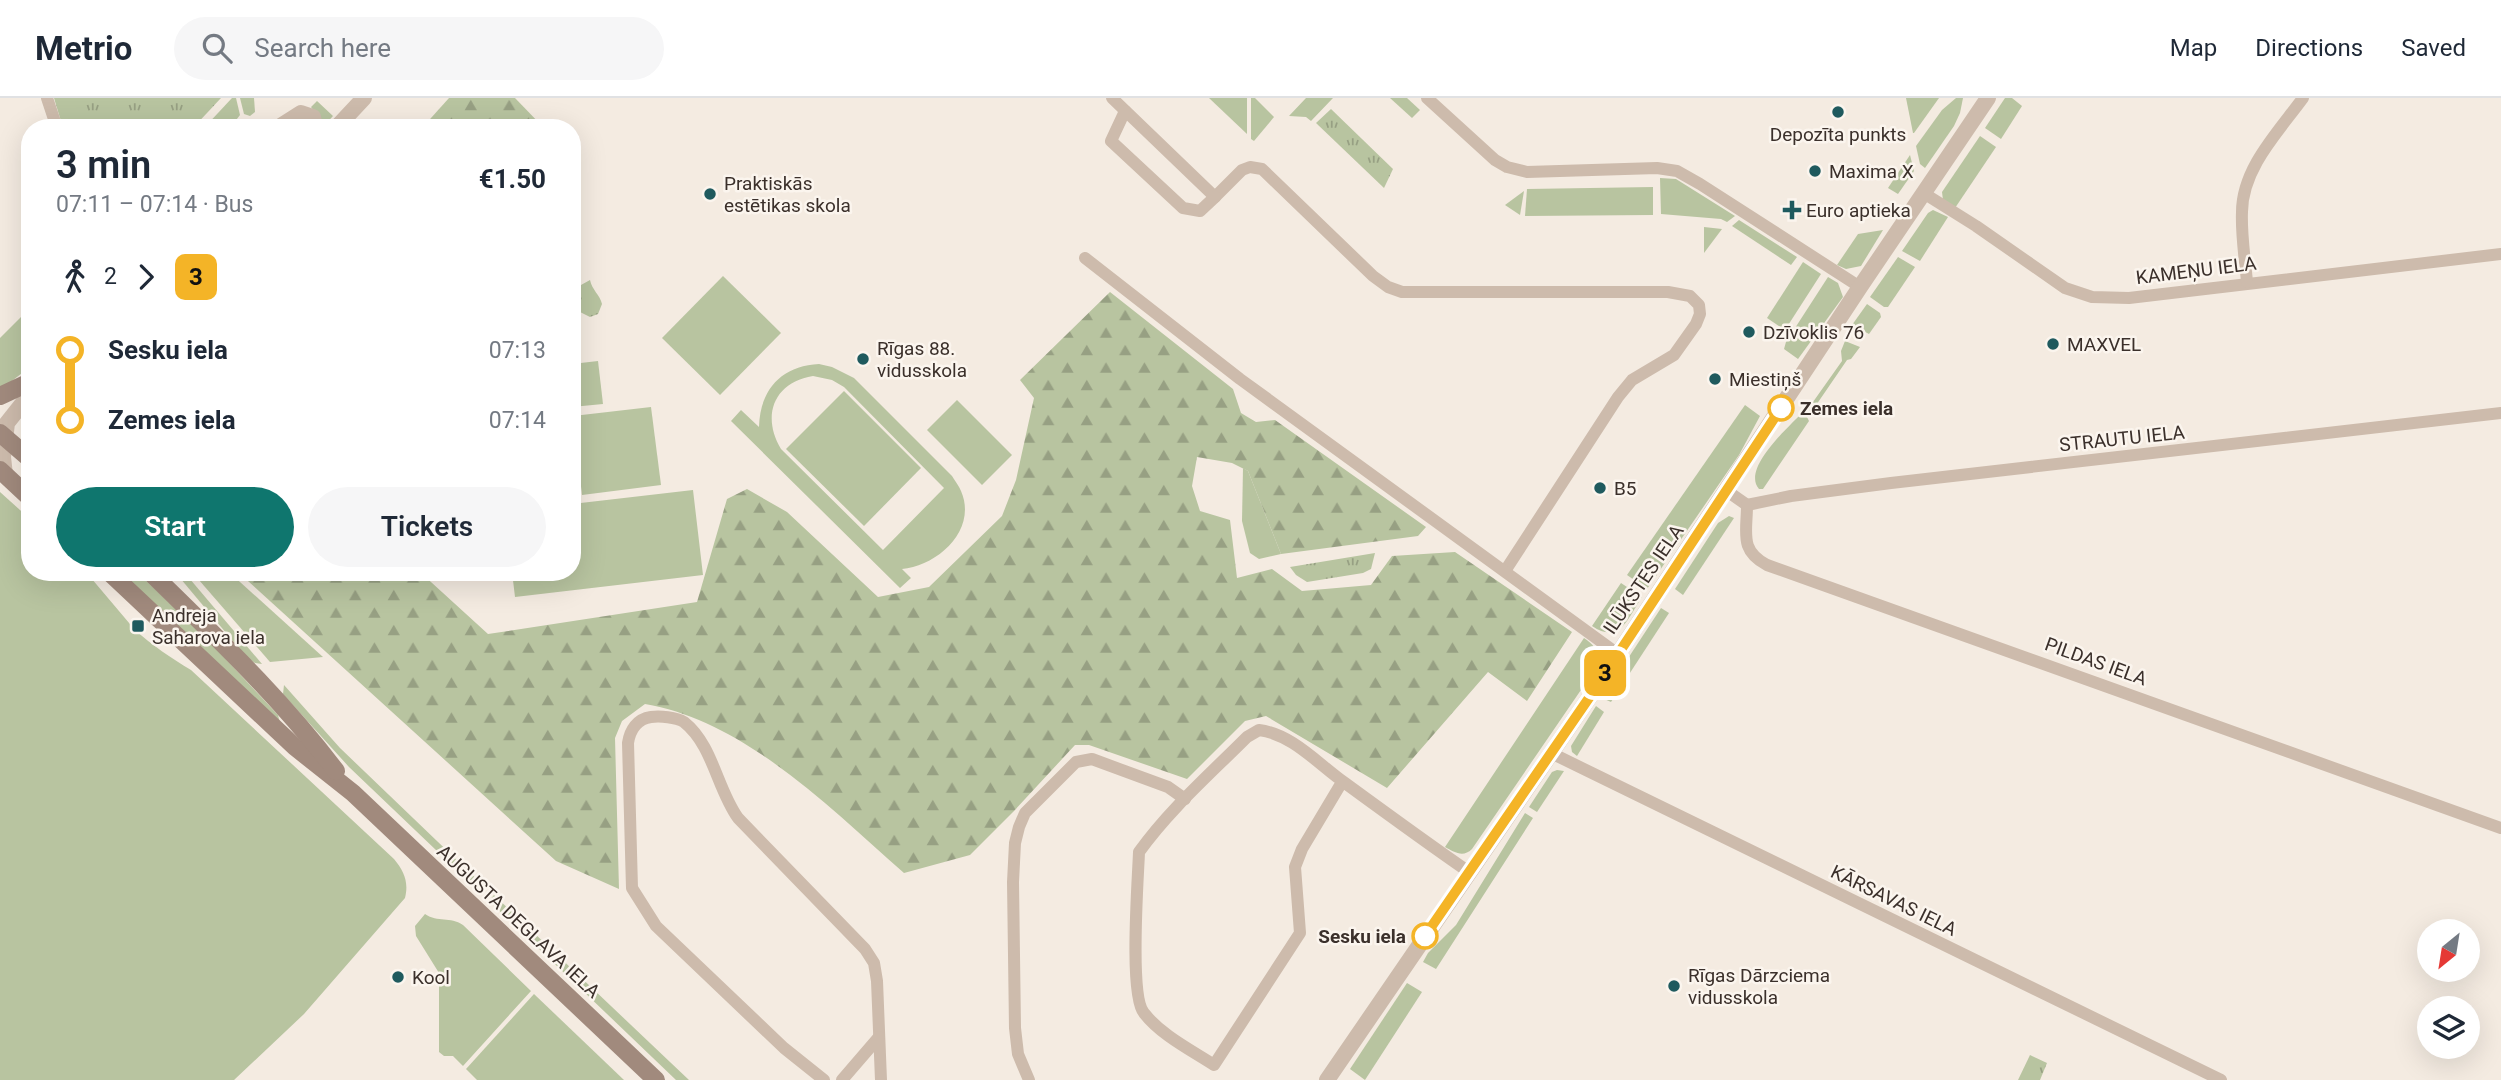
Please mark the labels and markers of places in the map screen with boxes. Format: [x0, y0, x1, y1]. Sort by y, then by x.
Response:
marker: Depozīta punkts [1830, 104, 1846, 120]
place label: Depozīta punkts [1770, 123, 1906, 146]
place label: Maxima X [1829, 160, 1914, 183]
marker: Maxima X [1807, 163, 1823, 179]
place label: Praktiskās estētikas skola [724, 172, 851, 217]
marker: Praktiskās estētikas skola [702, 186, 718, 202]
place label: Euro aptieka [1806, 199, 1911, 222]
marker: Euro aptieka [1784, 202, 1800, 218]
place label: Dzīvoklis 76 [1763, 321, 1864, 344]
marker: Dzīvoklis 76 [1741, 324, 1757, 340]
place label: MAXVEL [2067, 333, 2141, 356]
marker: MAXVEL [2045, 336, 2061, 352]
place label: Rīgas 88. vidusskola [877, 337, 967, 382]
marker: Rīgas 88. vidusskola [855, 351, 871, 367]
place label: Miestiņš [1729, 368, 1801, 391]
marker: Miestiņš [1707, 371, 1723, 387]
marker: Zemes iela [1768, 395, 1794, 421]
place label: Zemes iela [1800, 397, 1893, 420]
place label: B5 [1614, 477, 1637, 500]
marker: B5 [1592, 480, 1608, 496]
place label: Andreja Saharova iela [152, 604, 265, 649]
marker: Andreja Saharova iela [130, 618, 146, 634]
marker: Sesku iela [1412, 923, 1438, 949]
place label: Sesku iela [1318, 925, 1406, 948]
place label: Rīgas Dārzciema vidusskola [1688, 964, 1830, 1009]
place label: Kool [412, 966, 450, 989]
marker: Kool [390, 969, 406, 985]
marker: Rīgas Dārzciema vidusskola [1666, 978, 1682, 994]

